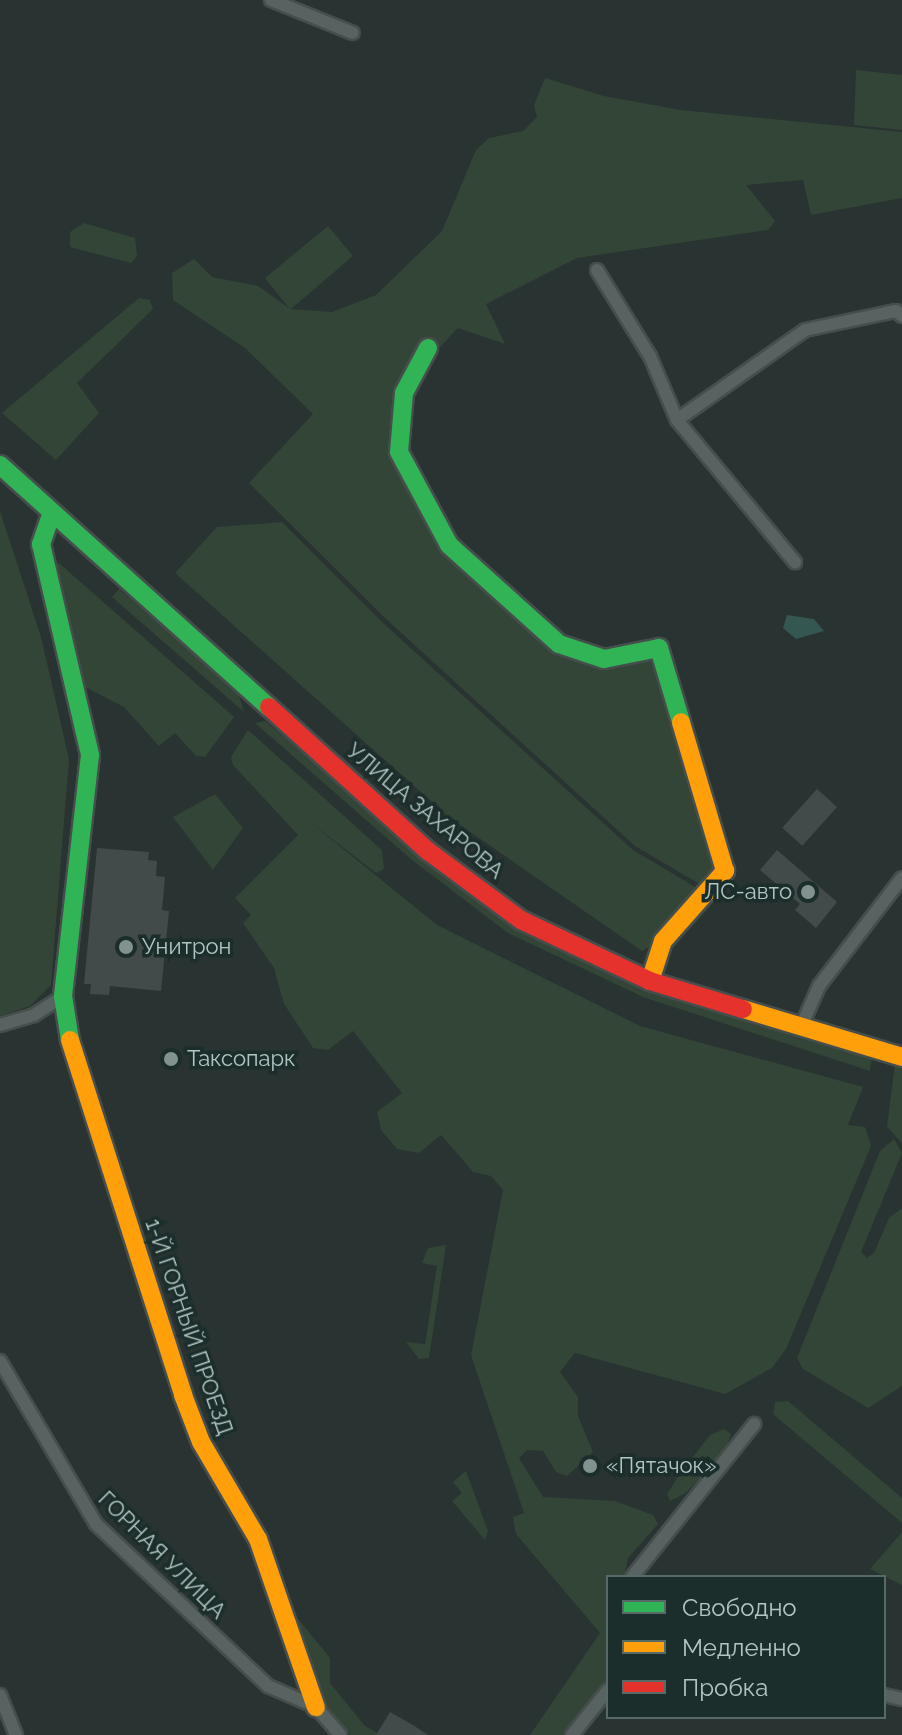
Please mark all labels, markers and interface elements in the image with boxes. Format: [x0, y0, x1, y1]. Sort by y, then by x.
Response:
street label: УЛИЦА ЗАХАРОВА [341, 737, 509, 885]
place label: ЛС-авто [704, 879, 792, 905]
marker: ЛС-авто [799, 883, 817, 901]
place label: Унитрон [142, 934, 231, 960]
marker: Унитрон [117, 938, 135, 956]
place label: Таксопарк [187, 1046, 296, 1072]
marker: Таксопарк [162, 1050, 180, 1068]
street label: 1-Й ГОРНЫЙ ПРОЕЗД [140, 1215, 238, 1439]
place label: «Пятачок» [606, 1453, 717, 1479]
marker: «Пятачок» [581, 1457, 599, 1475]
street label: ГОРНАЯ УЛИЦА [93, 1486, 231, 1624]
legend [606, 1575, 886, 1719]
text: Свободно [682, 1593, 797, 1622]
text: Медленно [682, 1633, 801, 1662]
text: Пробка [682, 1673, 768, 1702]

